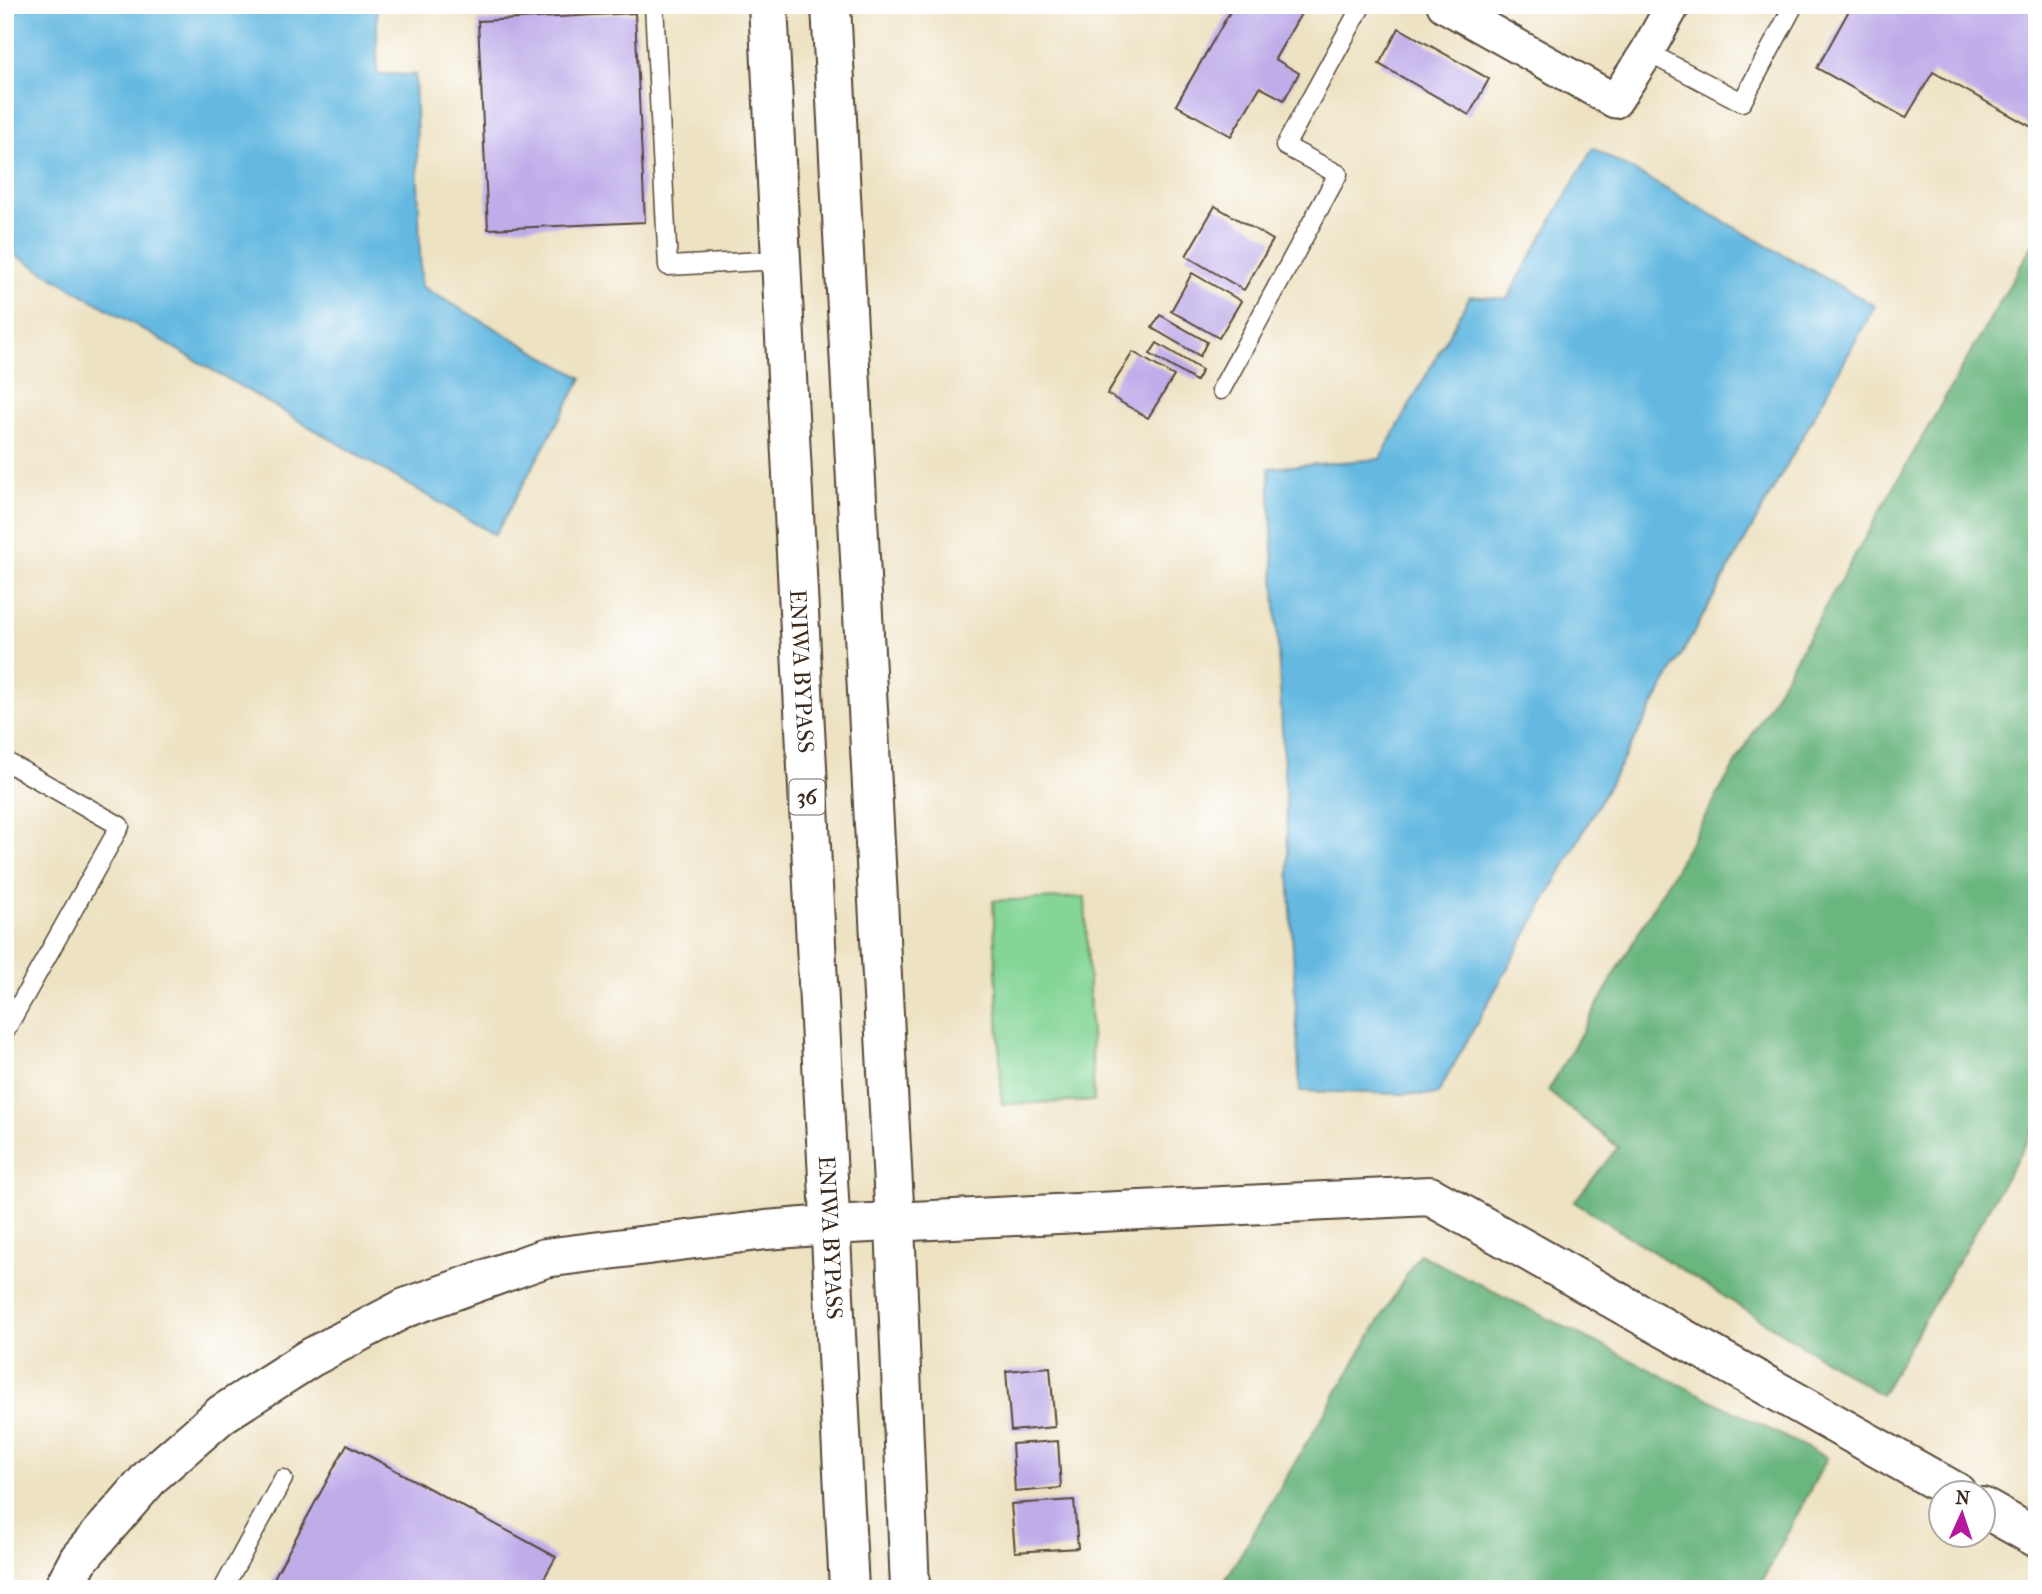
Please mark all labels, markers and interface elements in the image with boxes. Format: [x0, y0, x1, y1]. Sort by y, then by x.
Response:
street label: ENIWA BYPASS [784, 589, 820, 754]
road number: 36 [790, 780, 824, 814]
street label: ENIWA BYPASS [813, 1155, 849, 1320]
north arrow [1926, 1478, 1996, 1548]
text: N [1955, 1487, 1971, 1509]

